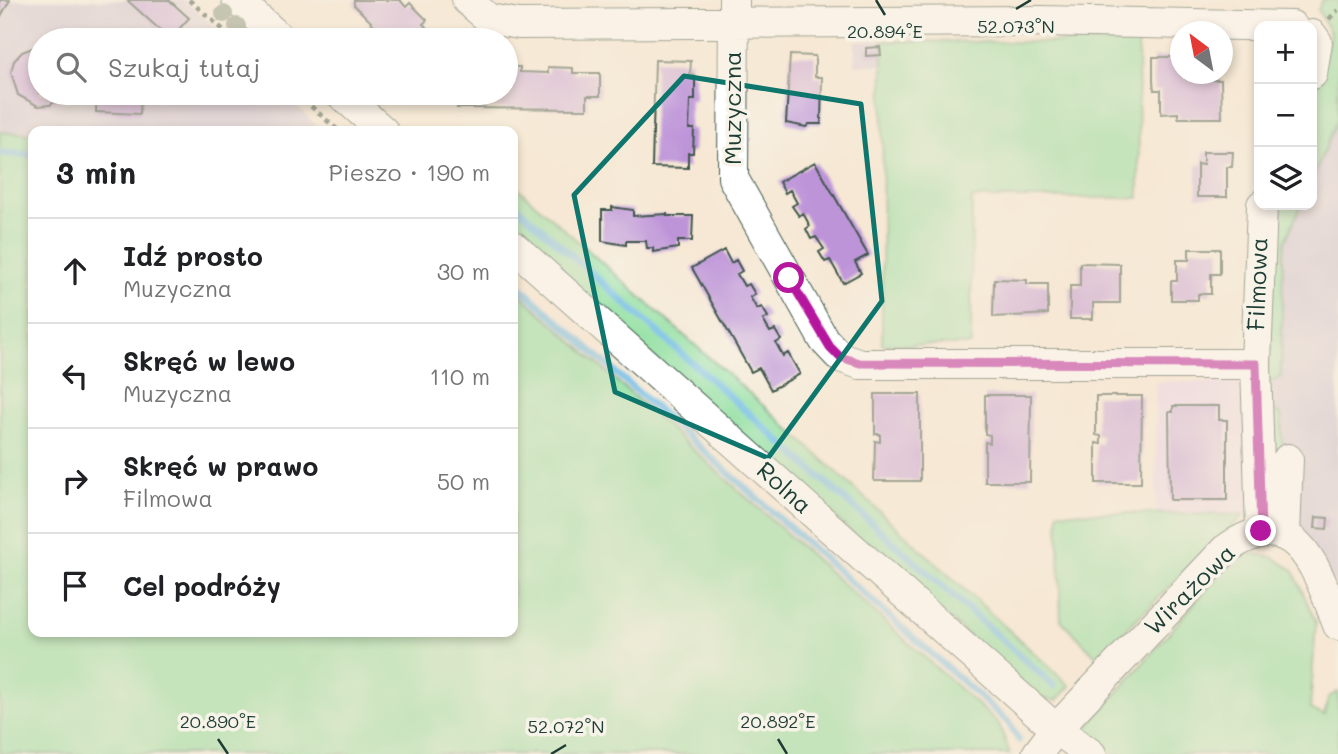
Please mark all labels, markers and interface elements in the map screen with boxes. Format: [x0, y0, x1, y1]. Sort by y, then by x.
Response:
text: 52.073°N [977, 14, 1055, 38]
text: 20.894°E [847, 19, 923, 43]
north arrow [1170, 21, 1233, 84]
map controls [1254, 21, 1317, 210]
button: + [1254, 21, 1317, 84]
search box [28, 28, 518, 105]
icon: search [52, 48, 90, 86]
text: Szukaj tutaj [108, 50, 260, 84]
street label: Muzyczna [716, 51, 747, 165]
button: − [1254, 84, 1317, 147]
button: layers [1254, 147, 1317, 210]
text: 3 min [56, 152, 136, 192]
text: Pieszo · 190 m [329, 157, 490, 187]
street label: Filmowa [1239, 237, 1274, 331]
text: Idź prosto [123, 239, 263, 273]
icon: ahead [56, 252, 94, 290]
text: 30 m [437, 256, 490, 286]
route start [773, 262, 804, 293]
text: Muzyczna [123, 273, 232, 303]
text: Skręć w lewo [123, 344, 295, 378]
icon: left [56, 357, 94, 395]
text: 110 m [430, 361, 490, 391]
text: Muzyczna [123, 378, 232, 408]
text: Skręć w prawo [123, 449, 318, 483]
street label: Rolna [751, 454, 819, 520]
icon: right [56, 462, 94, 500]
text: 50 m [437, 466, 490, 496]
text: Filmowa [123, 483, 213, 513]
route end [1245, 515, 1276, 546]
street label: Wirażowa [1137, 537, 1241, 641]
icon: arrive [56, 567, 94, 605]
text: Cel podróży [123, 569, 281, 603]
text: 20.890°E [180, 709, 256, 733]
text: 20.892°E [740, 709, 816, 733]
text: 52.072°N [527, 714, 605, 738]

